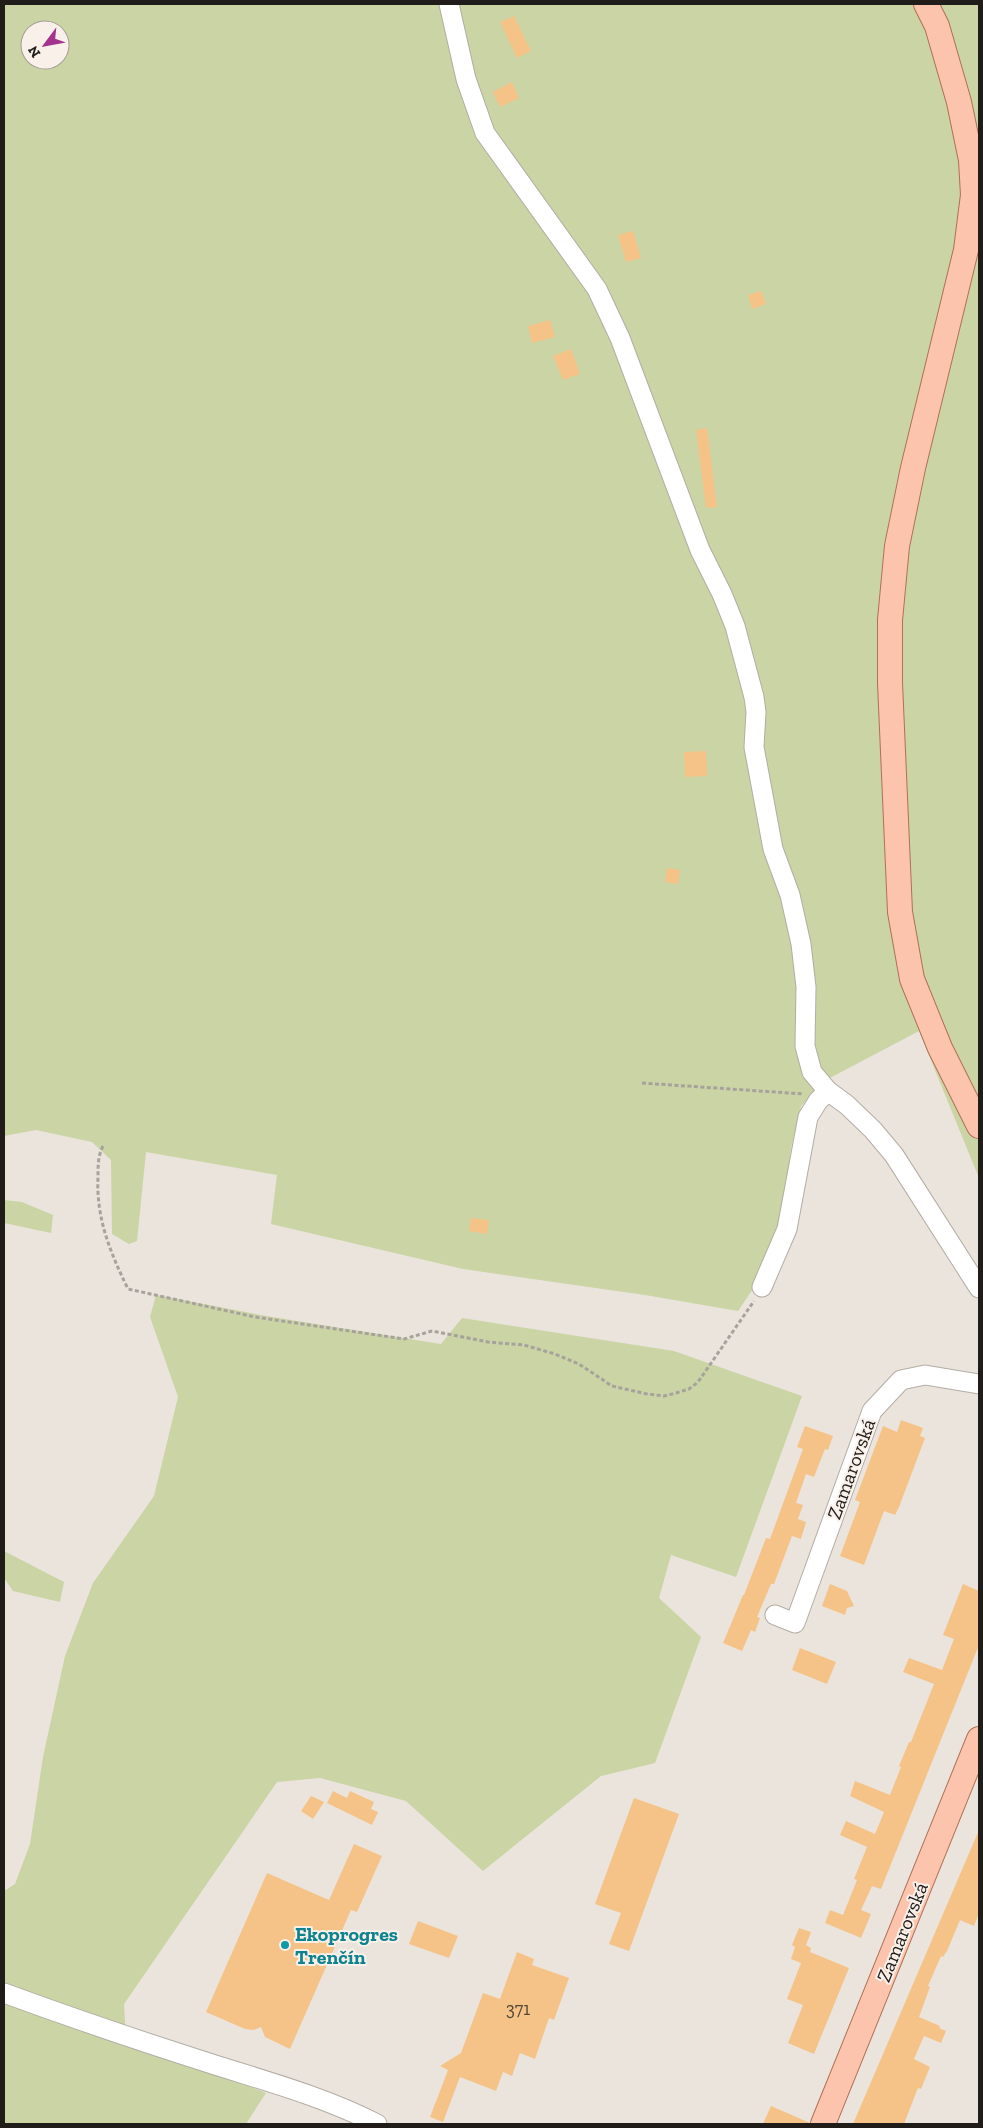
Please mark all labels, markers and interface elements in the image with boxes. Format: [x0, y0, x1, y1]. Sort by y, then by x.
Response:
north arrow [20, 20, 70, 70]
text: N [24, 42, 44, 61]
street label: Zamarovská [822, 1415, 880, 1523]
street label: Zamarovská [871, 1878, 933, 1985]
place label: Ekoprogres Trenčín [295, 1922, 398, 1969]
marker: Ekoprogres Trenčín [279, 1939, 291, 1951]
house number: 371 [506, 1998, 530, 2020]

